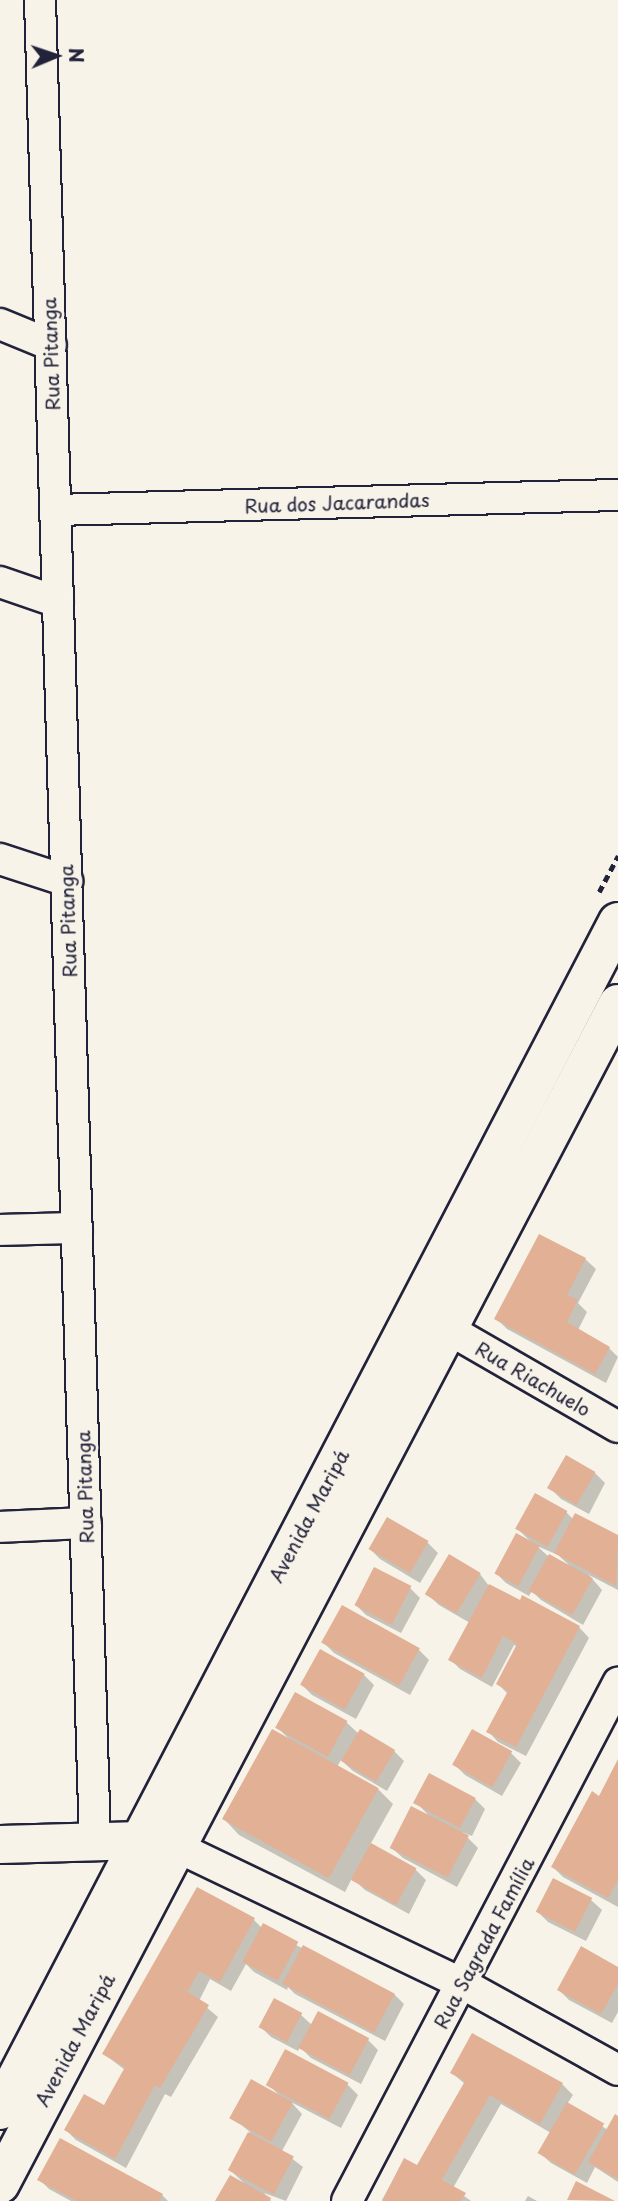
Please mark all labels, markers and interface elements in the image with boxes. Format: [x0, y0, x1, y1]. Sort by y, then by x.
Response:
north arrow [21, 21, 91, 91]
text: N [63, 47, 91, 63]
street label: Rua Pitanga [38, 297, 64, 411]
street label: Rua dos Jacarandas [244, 488, 430, 518]
street label: Rua Pitanga [55, 864, 81, 978]
street label: Rua Riachuelo [471, 1337, 595, 1421]
street label: Rua Pitanga [72, 1430, 98, 1544]
street label: Avenida Maripá [265, 1447, 353, 1585]
street label: Rua Sagrada Família [429, 1853, 539, 2033]
street label: Avenida Maripá [31, 1971, 119, 2109]

